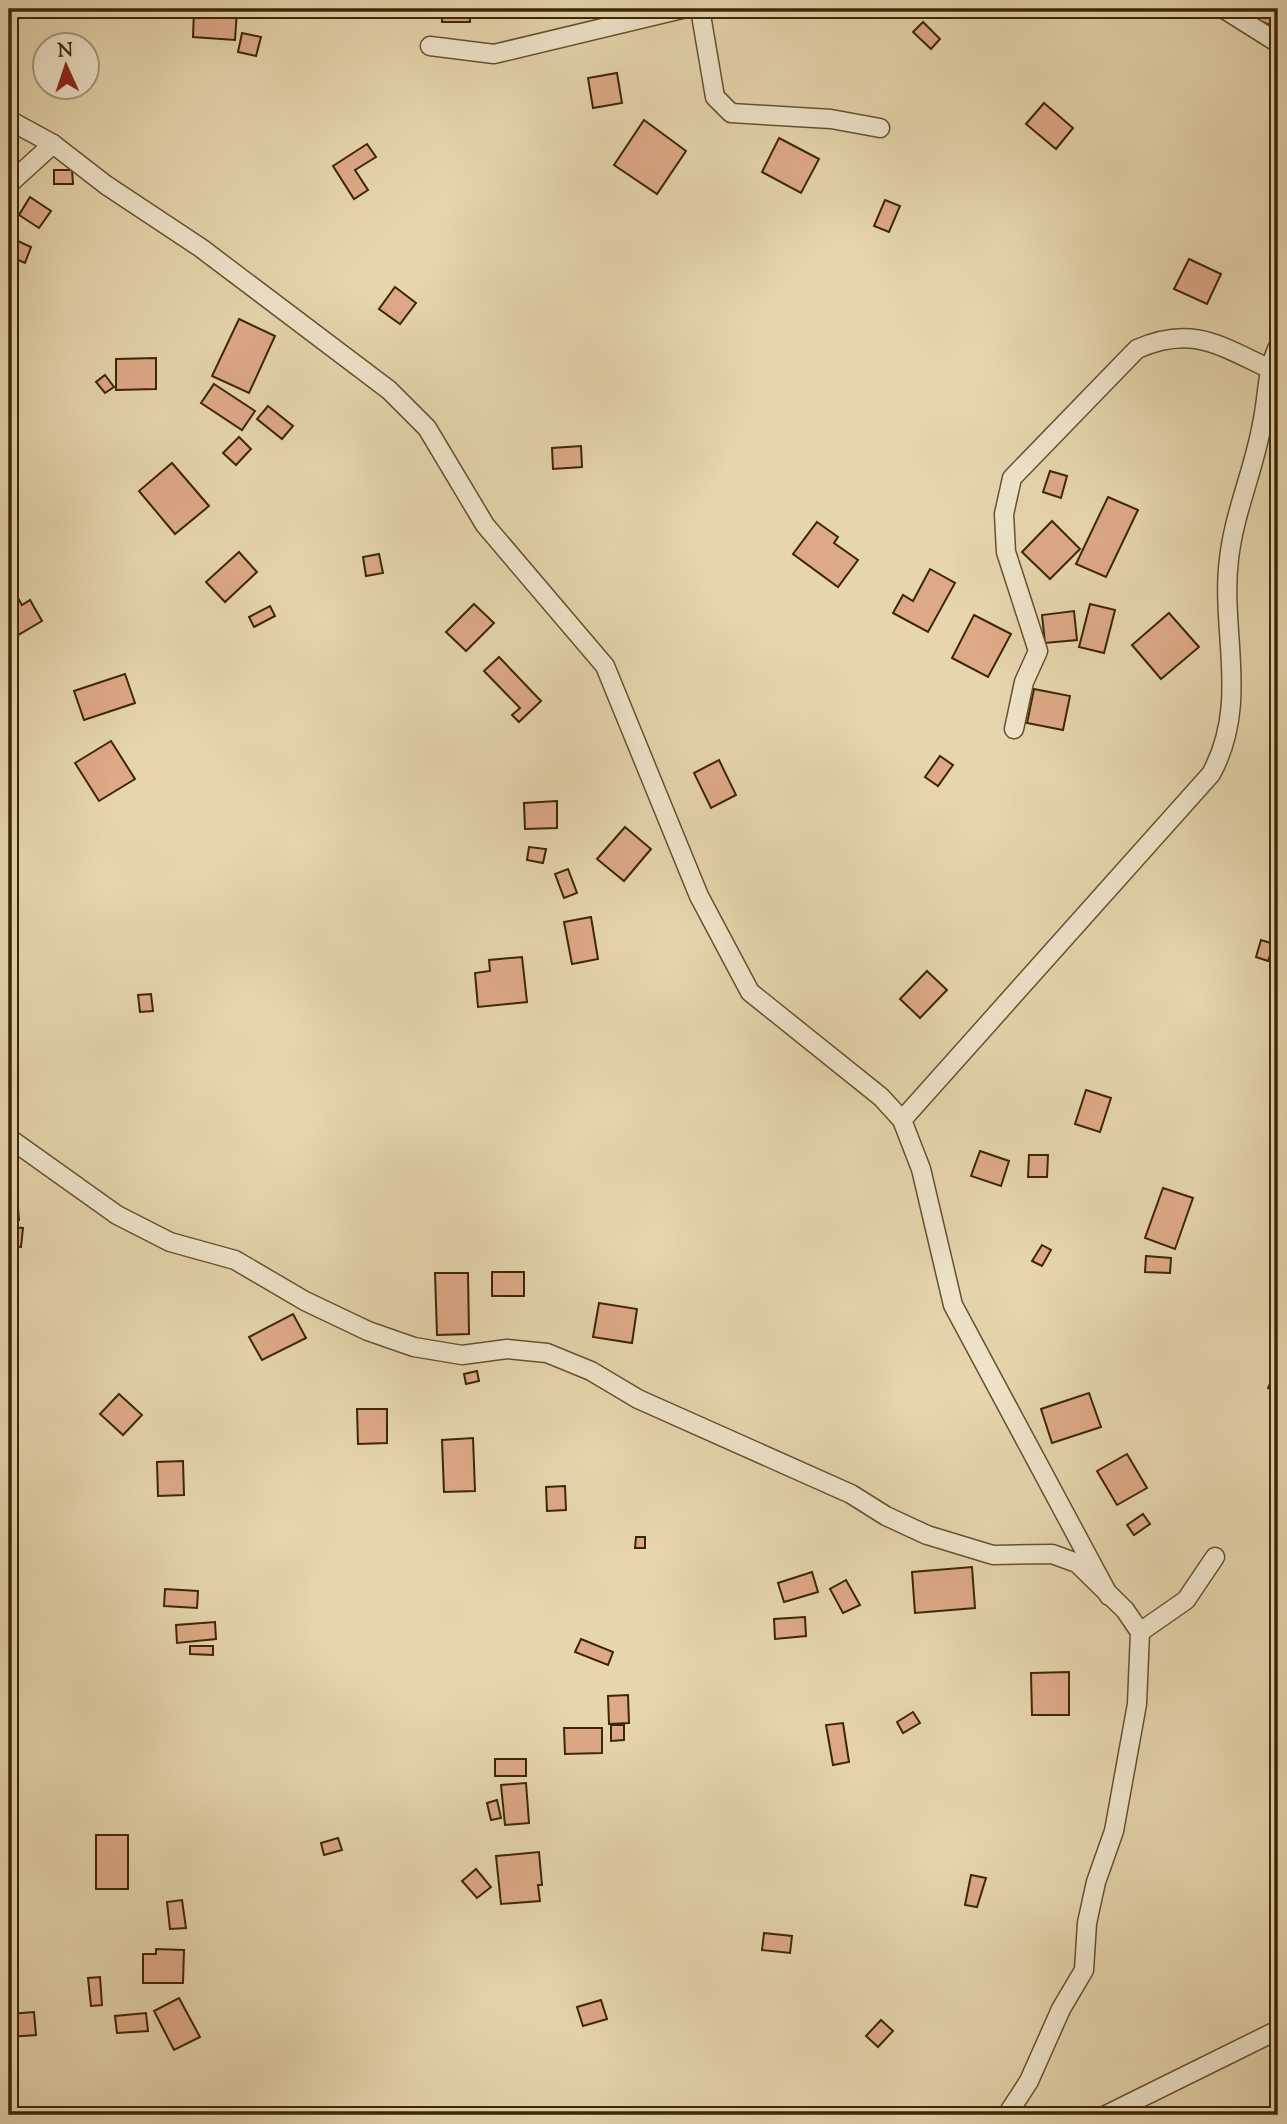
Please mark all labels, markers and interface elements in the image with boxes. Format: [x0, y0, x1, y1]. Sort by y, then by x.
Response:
north arrow [32, 32, 102, 102]
text: N [57, 38, 74, 65]

